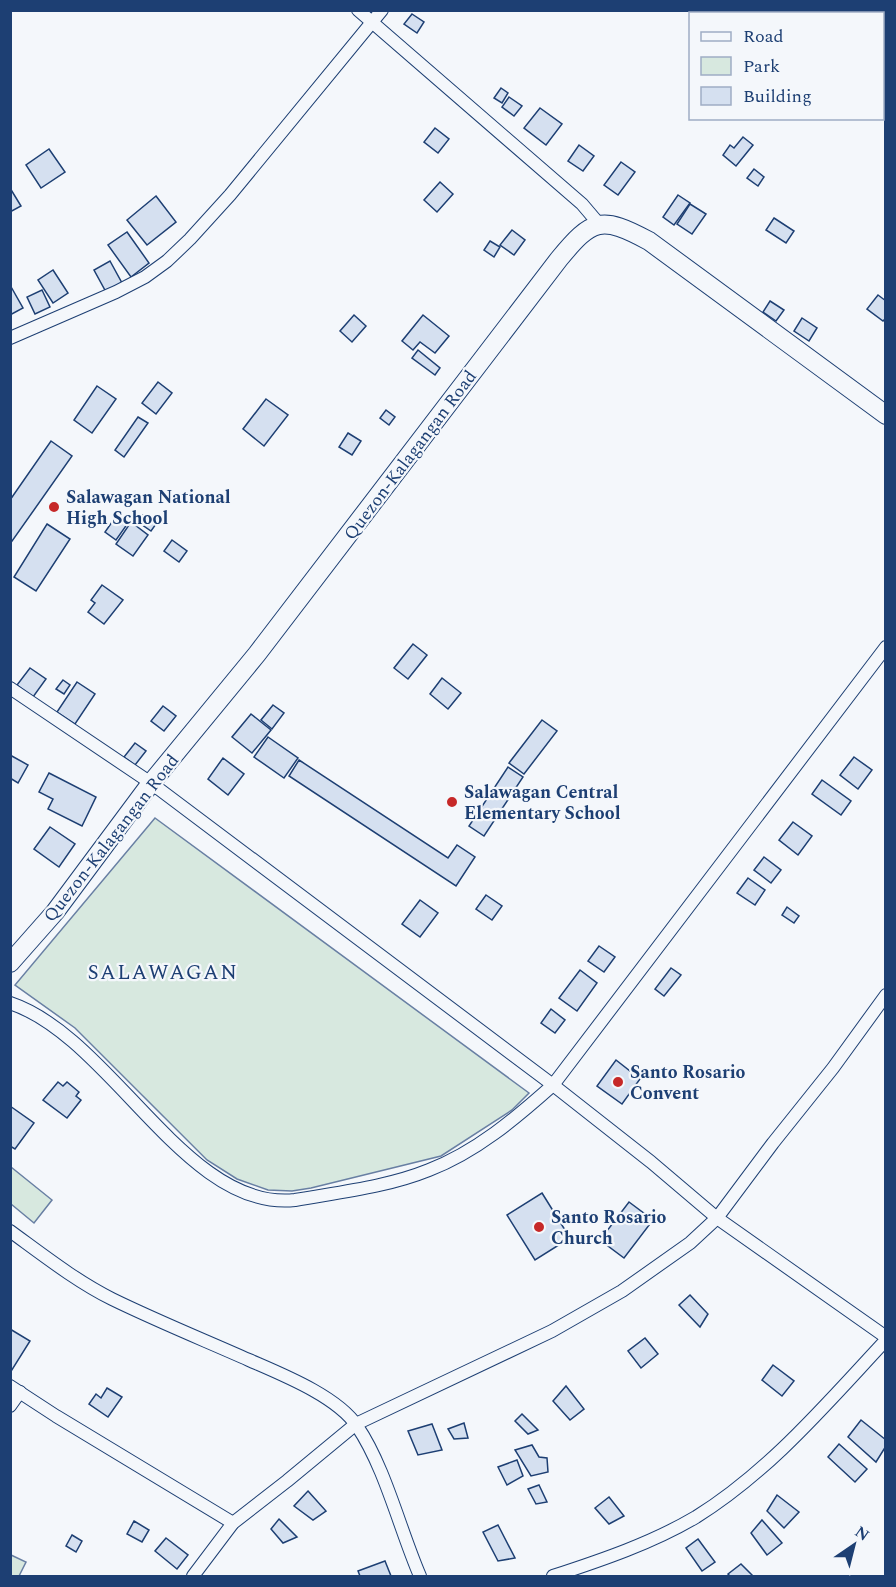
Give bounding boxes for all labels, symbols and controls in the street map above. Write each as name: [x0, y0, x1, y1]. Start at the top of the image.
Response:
legend: [689, 12, 884, 120]
text: Road: [743, 23, 784, 50]
text: Park: [743, 53, 780, 80]
text: Building: [743, 83, 812, 110]
street label: Quezon-Kalagangan Road: [337, 365, 483, 546]
place label: Salawagan National High School: [66, 484, 231, 532]
marker: Salawagan National High School: [47, 500, 61, 514]
street label: Quezon-Kalagangan Road: [37, 748, 186, 928]
place label: Salawagan Central Elementary School: [464, 779, 621, 827]
marker: Salawagan Central Elementary School: [445, 795, 459, 809]
district label: SALAWAGAN: [87, 957, 239, 989]
place label: Santo Rosario Convent: [630, 1059, 746, 1107]
marker: Santo Rosario Convent: [611, 1075, 625, 1089]
place label: Santo Rosario Church: [551, 1204, 667, 1252]
marker: Santo Rosario Church: [532, 1220, 546, 1234]
north arrow: [824, 1515, 884, 1575]
text: N: [850, 1520, 874, 1547]

